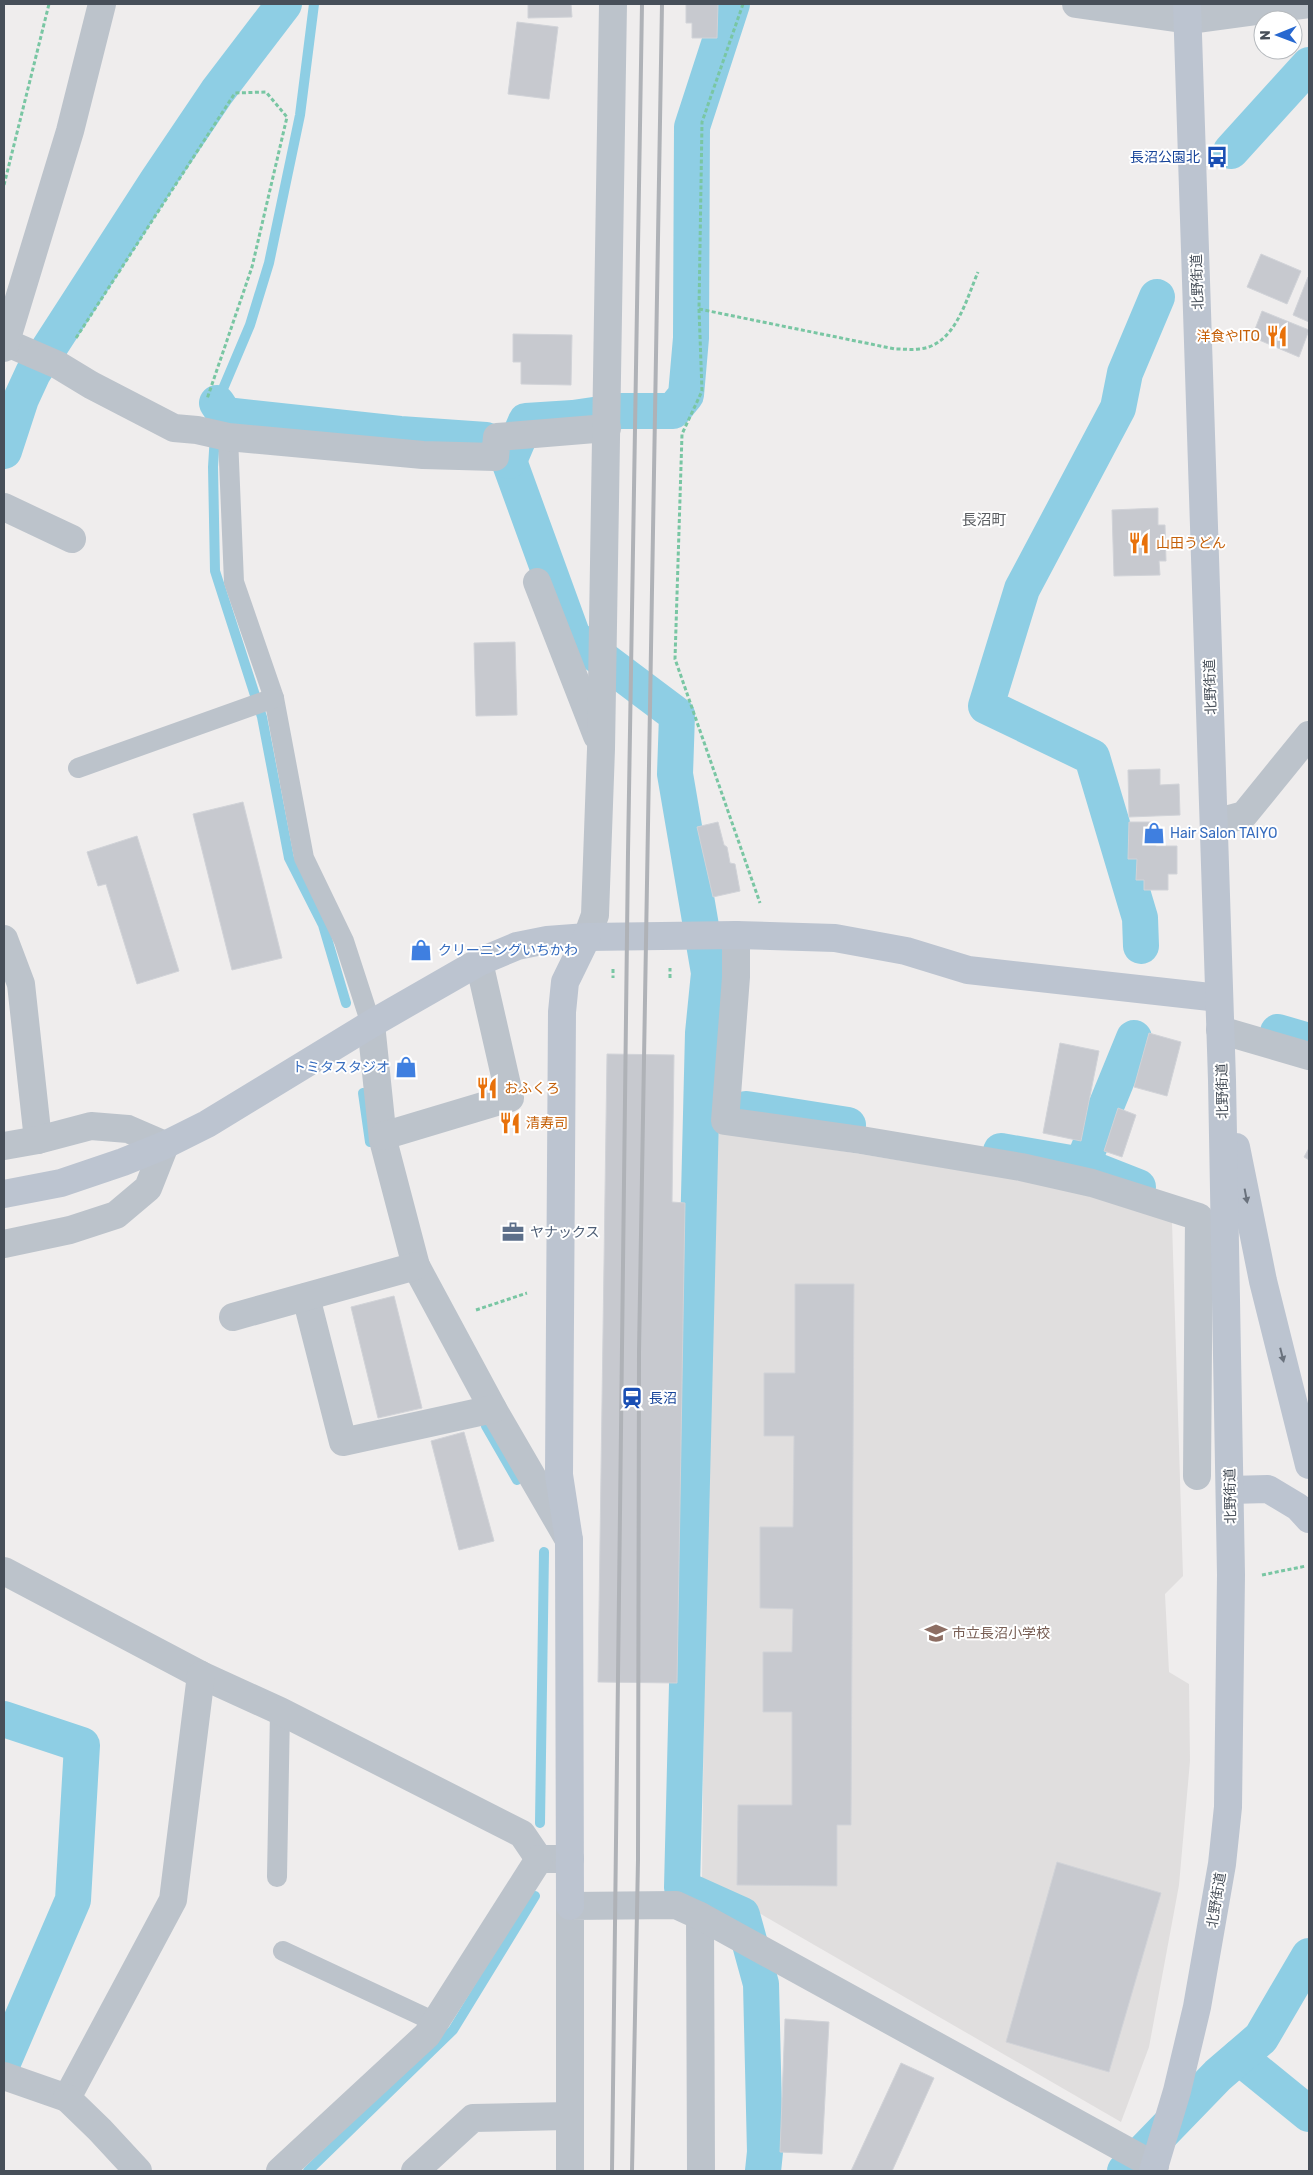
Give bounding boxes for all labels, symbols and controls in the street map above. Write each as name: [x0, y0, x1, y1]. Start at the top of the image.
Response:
north arrow: [1253, 10, 1303, 60]
text: N: [1257, 30, 1274, 40]
bus stop icon: 長沼公園北: [1204, 144, 1230, 170]
place label: 長沼公園北: [1130, 149, 1200, 166]
street label: 北野街道: [1188, 254, 1207, 310]
restaurant icon: 洋食やITO: [1264, 323, 1290, 349]
place label: 洋食やITO: [1197, 328, 1260, 345]
district label: 長沼町: [961, 511, 1007, 529]
restaurant icon: 山田うどん: [1126, 530, 1152, 556]
place label: 山田うどん: [1156, 535, 1226, 552]
street label: 北野街道: [1201, 659, 1220, 715]
shop icon: Hair Salon TAIYO: [1141, 820, 1167, 846]
place label: Hair Salon TAIYO: [1170, 825, 1277, 842]
shop icon: クリーニングいちかわ: [408, 937, 434, 963]
place label: クリーニングいちかわ: [438, 942, 578, 959]
shop icon: トミタスタジオ: [393, 1054, 419, 1080]
place label: トミタスタジオ: [292, 1059, 390, 1076]
street label: 北野街道: [1214, 1063, 1231, 1119]
restaurant icon: おふくろ: [474, 1075, 500, 1101]
place label: おふくろ: [504, 1080, 560, 1097]
restaurant icon: 清寿司: [497, 1110, 523, 1136]
place label: 清寿司: [526, 1115, 568, 1132]
one-way arrow: [1242, 1189, 1250, 1205]
office icon: ヤナックス: [500, 1219, 526, 1245]
place label: ヤナックス: [530, 1224, 600, 1241]
one-way arrow: [1278, 1347, 1286, 1362]
station icon: 長沼: [619, 1385, 645, 1411]
place label: 長沼: [649, 1390, 677, 1407]
street label: 北野街道: [1222, 1468, 1239, 1524]
school or university icon: 市立長沼小学校: [923, 1620, 949, 1646]
place label: 市立長沼小学校: [952, 1625, 1050, 1642]
street label: 北野街道: [1204, 1871, 1229, 1929]

